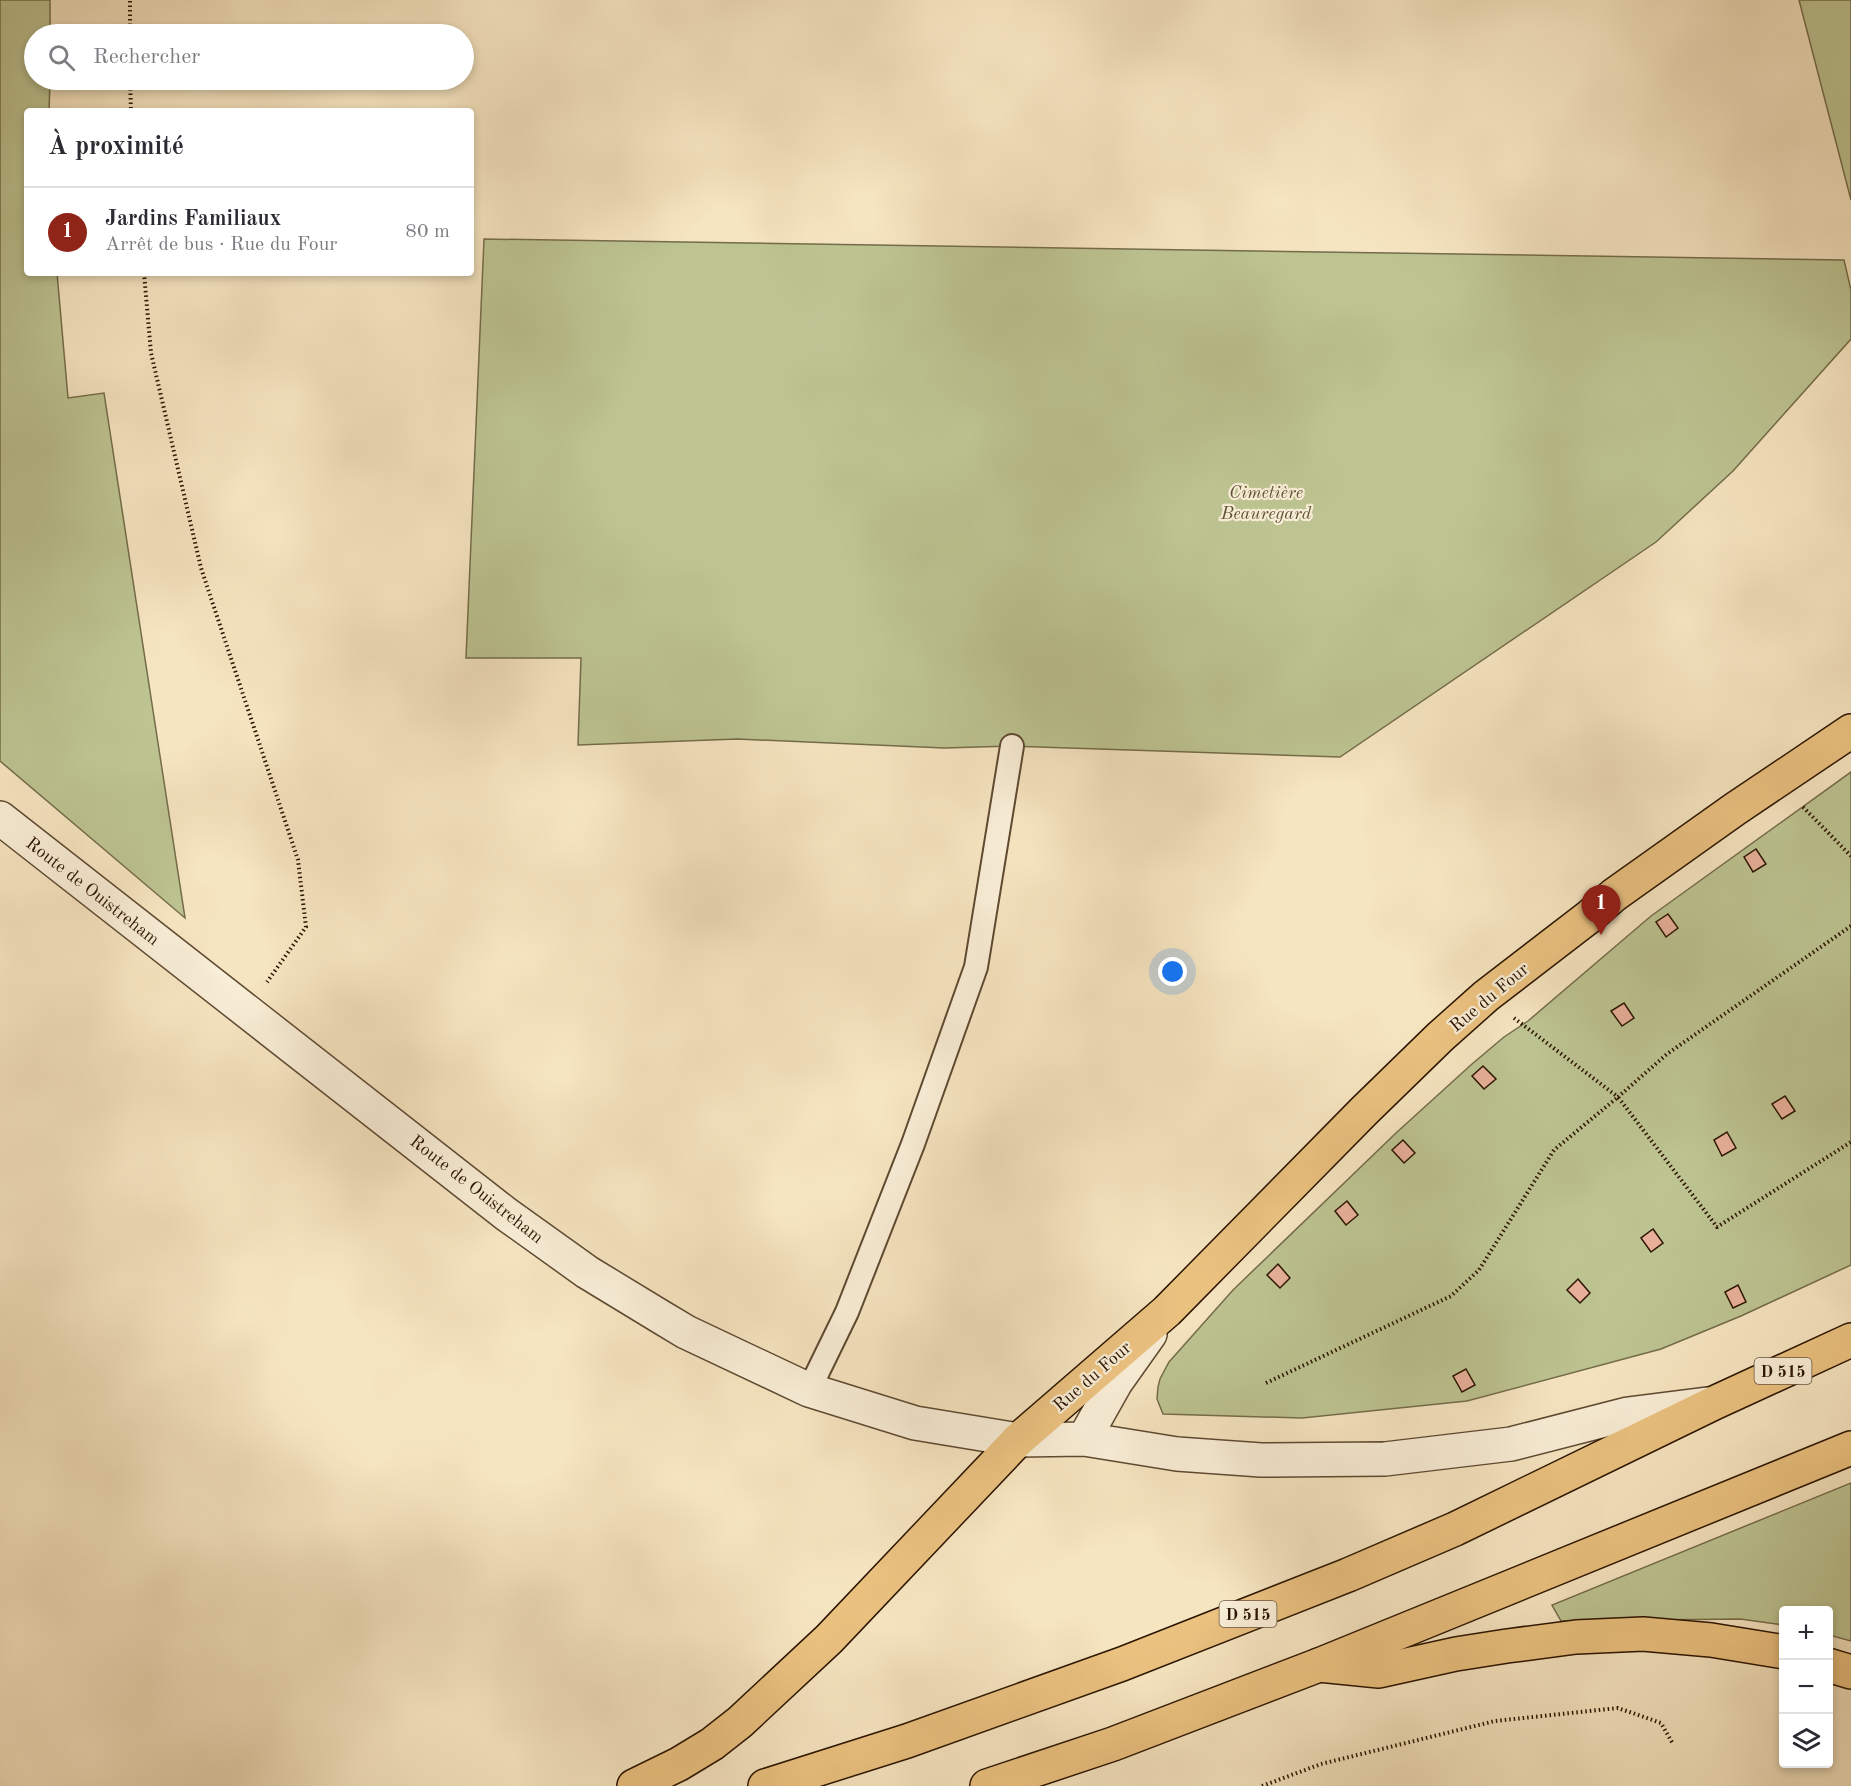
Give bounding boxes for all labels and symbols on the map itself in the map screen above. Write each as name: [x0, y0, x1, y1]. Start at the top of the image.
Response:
park label: Cimetière Beauregard: [1220, 484, 1312, 523]
street label: Route de Ouistreham: [22, 834, 162, 949]
pin: 1: [1582, 886, 1620, 935]
your location: [1158, 957, 1187, 986]
street label: Rue du Four: [1447, 959, 1533, 1036]
street label: Route de Ouistreham: [406, 1132, 546, 1247]
street label: Rue du Four: [1050, 1338, 1135, 1415]
road number: D 515: [1754, 1358, 1812, 1384]
road number: D 515: [1220, 1601, 1276, 1627]

